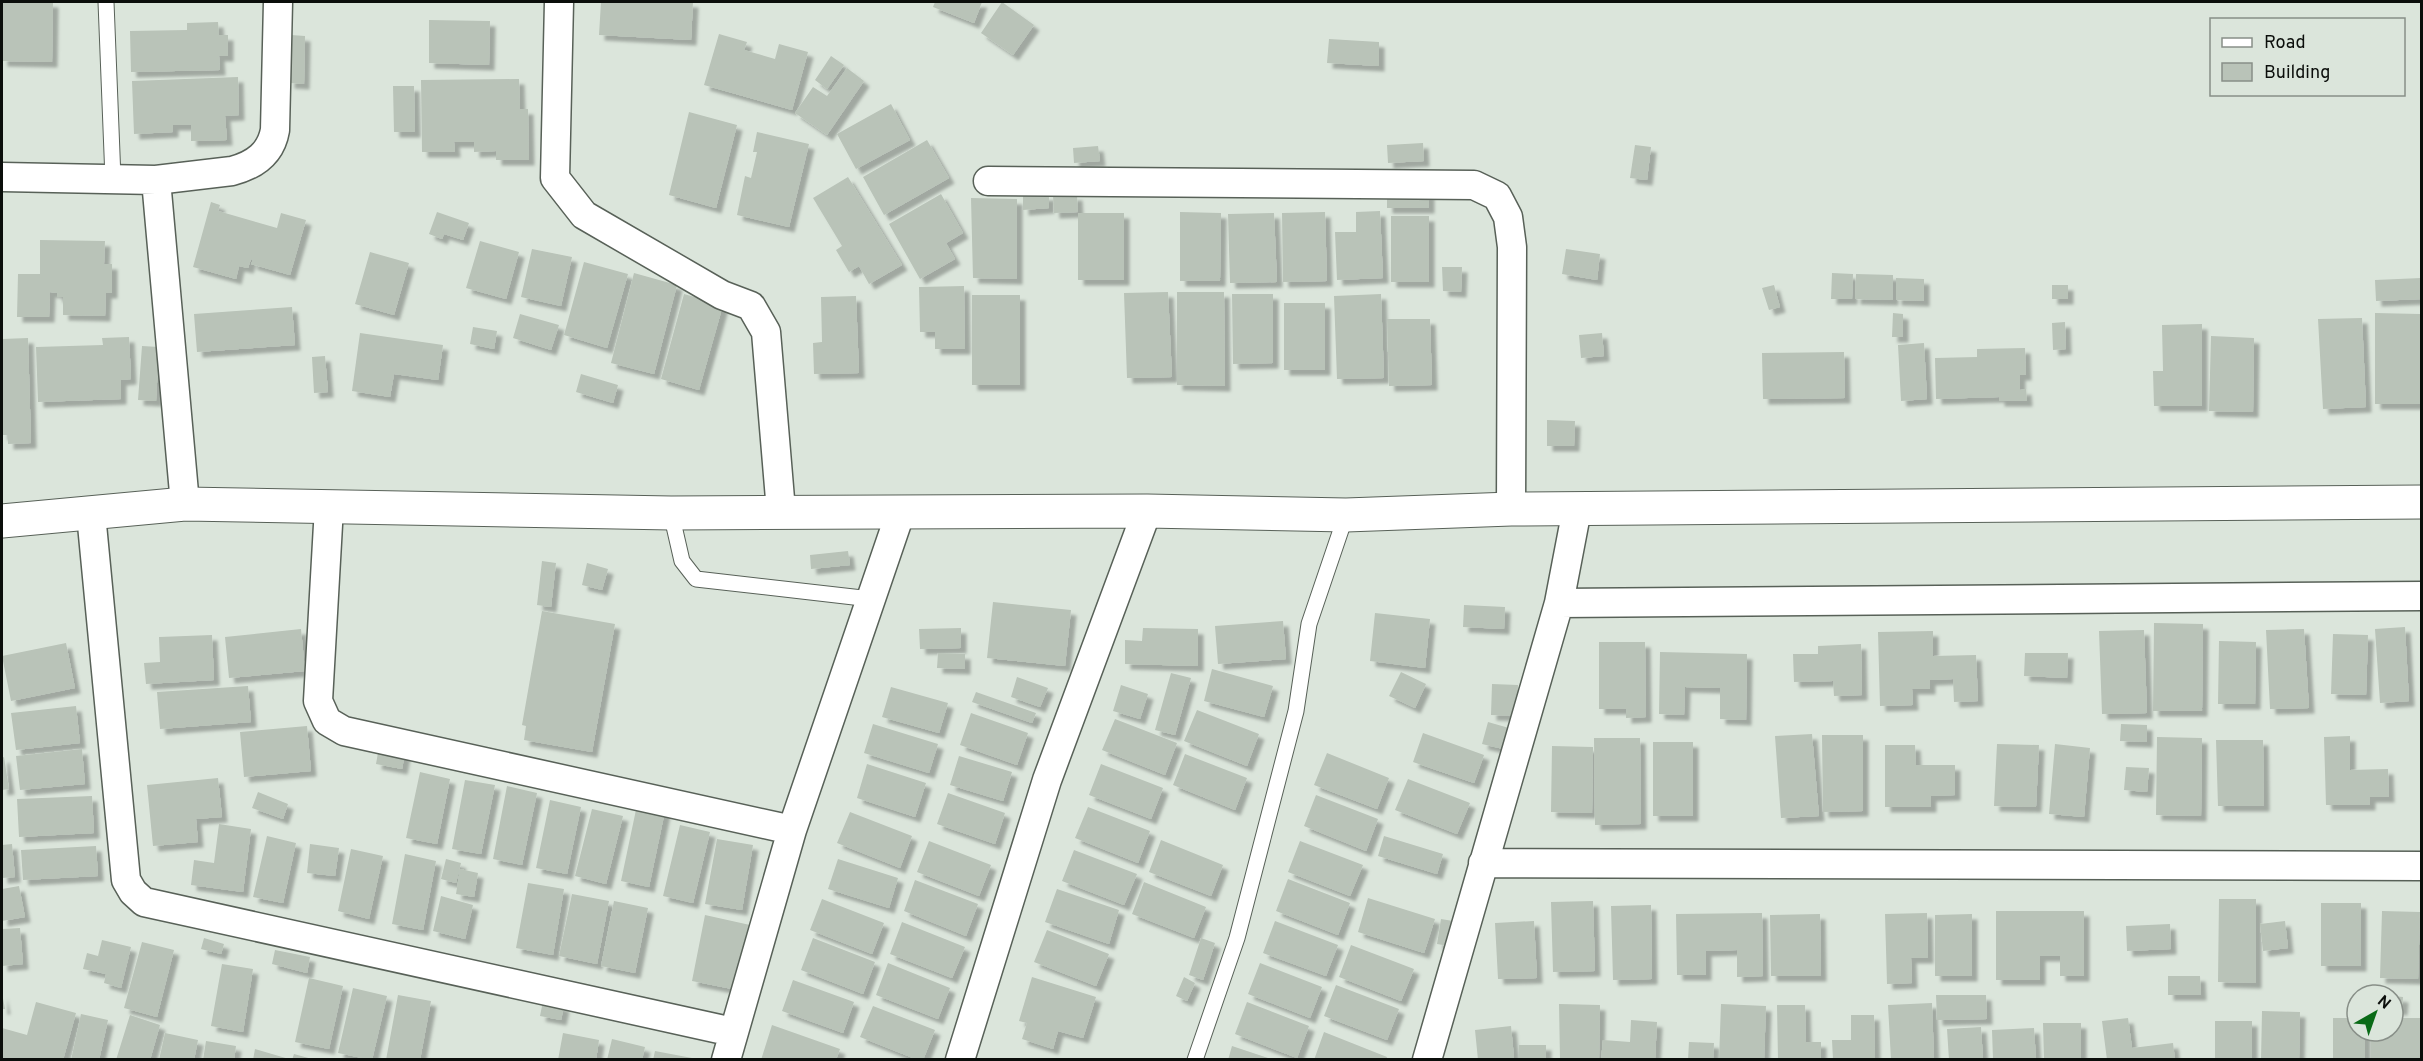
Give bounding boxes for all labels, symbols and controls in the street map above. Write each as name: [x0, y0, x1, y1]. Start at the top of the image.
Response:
legend: [2210, 18, 2405, 96]
text: Road: [2264, 32, 2306, 55]
text: Building: [2264, 62, 2330, 85]
north arrow: [2345, 983, 2405, 1043]
text: N: [2373, 992, 2394, 1014]

